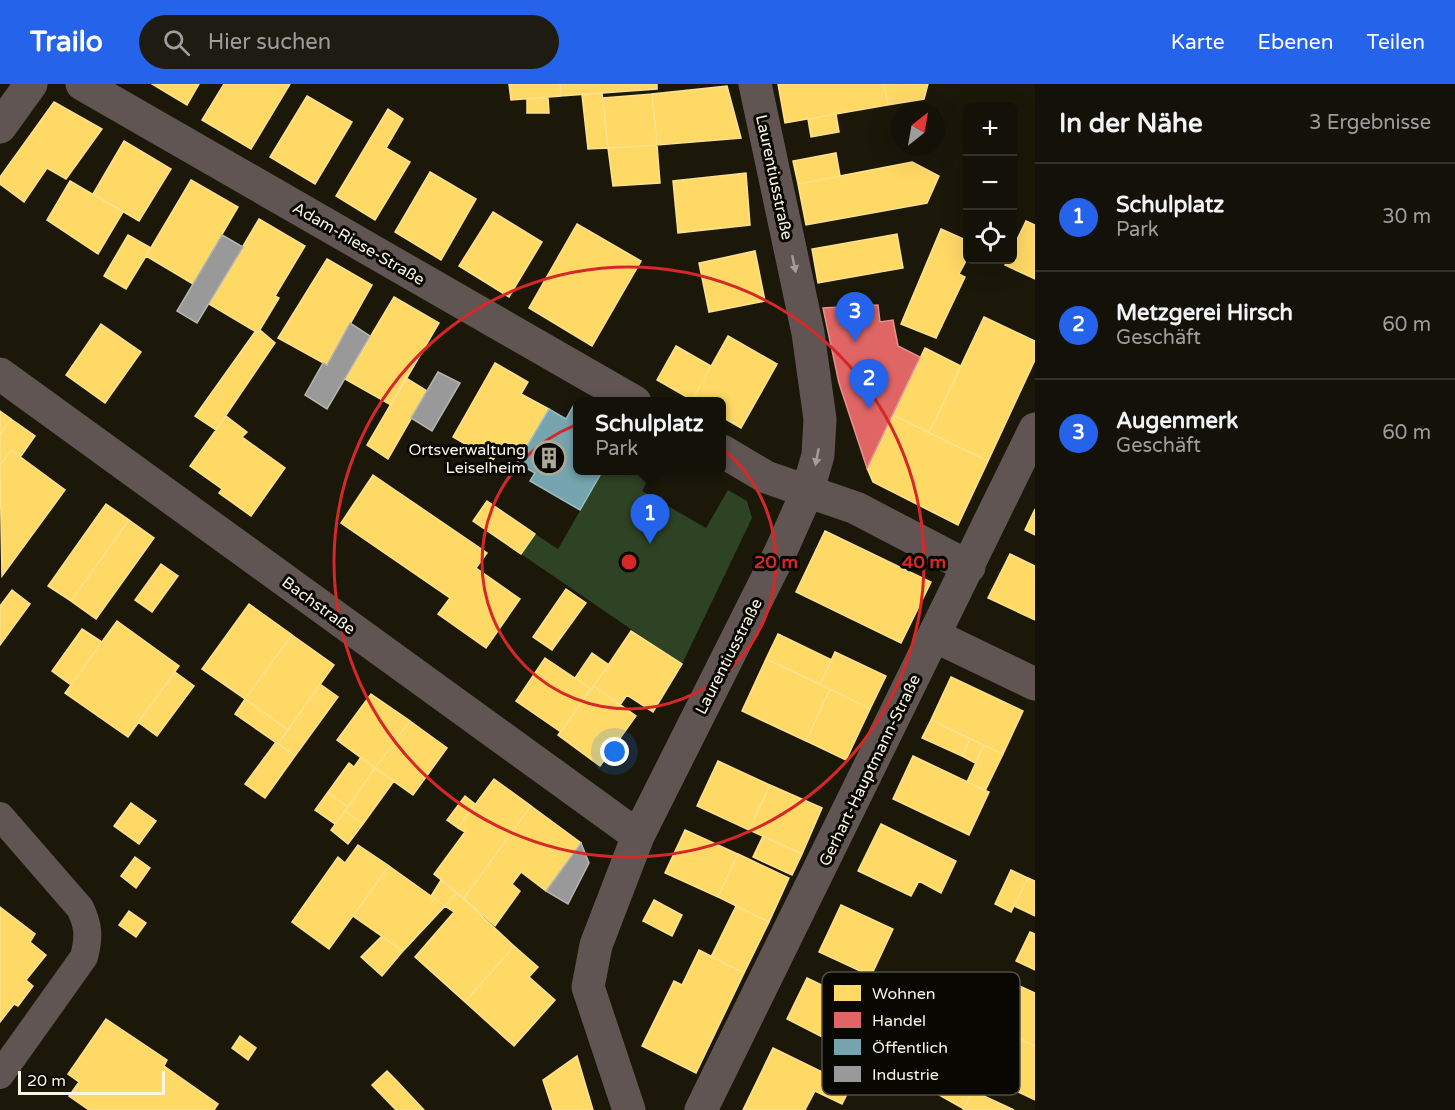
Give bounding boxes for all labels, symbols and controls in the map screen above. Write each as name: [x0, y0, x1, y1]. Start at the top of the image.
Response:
search box: [139, 15, 559, 69]
text: Trailo: [30, 25, 103, 59]
icon: search: [160, 26, 193, 59]
text: Hier suchen: [208, 29, 331, 55]
text: Karte: [1171, 30, 1225, 55]
text: Ebenen: [1258, 30, 1334, 55]
text: Teilen: [1367, 30, 1425, 55]
north arrow: [891, 102, 945, 156]
map controls: [963, 102, 1017, 264]
button: +: [963, 102, 1017, 156]
text: In der Nähe: [1059, 108, 1203, 139]
text: 3 Ergebnisse: [1309, 111, 1431, 135]
street label: Laurentiusstraße: [751, 113, 797, 242]
button: −: [963, 156, 1017, 210]
text: Schulplatz: [1116, 192, 1224, 218]
street label: Adam-Riese-Straße: [289, 198, 428, 290]
text: 1: [1072, 205, 1085, 229]
text: 30 m: [1382, 205, 1431, 229]
button: locate: [963, 210, 1017, 264]
text: Park: [1116, 218, 1159, 242]
one-way arrow: [790, 255, 799, 274]
pin: 3: [836, 292, 874, 342]
text: Metzgerei Hirsch: [1116, 300, 1293, 326]
text: 2: [1072, 313, 1085, 337]
text: 60 m: [1382, 313, 1431, 337]
text: Geschäft: [1116, 326, 1201, 350]
pin: 2: [850, 360, 888, 409]
popup: [573, 397, 726, 475]
text: Augenmerk: [1116, 408, 1238, 434]
text: Schulplatz: [595, 411, 704, 437]
text: 3: [1072, 421, 1085, 445]
text: 60 m: [1382, 421, 1431, 445]
text: Geschäft: [1116, 434, 1201, 458]
text: Park: [595, 437, 638, 461]
place label: Ortsverwaltung Leiselheim: [408, 440, 526, 478]
building icon: Ortsverwaltung Leiselheim: [531, 440, 567, 476]
one-way arrow: [812, 448, 821, 467]
pin: 1: [630, 494, 670, 544]
text: 20 m: [754, 551, 798, 573]
text: 40 m: [902, 551, 946, 573]
centre of rings: [619, 552, 639, 572]
street label: Bachstraße: [278, 572, 359, 639]
street label: Laurentiusstraße: [691, 595, 767, 718]
street label: Gerhart-Hauptmann-Straße: [815, 671, 925, 869]
your location: [600, 737, 629, 766]
legend: [822, 972, 1020, 1095]
text: Wohnen: [872, 984, 935, 1004]
text: Handel: [872, 1011, 926, 1031]
text: Öffentlich: [872, 1038, 948, 1058]
text: Industrie: [872, 1065, 939, 1085]
scale bar: [18, 1068, 165, 1096]
text: 20 m: [27, 1071, 66, 1091]

